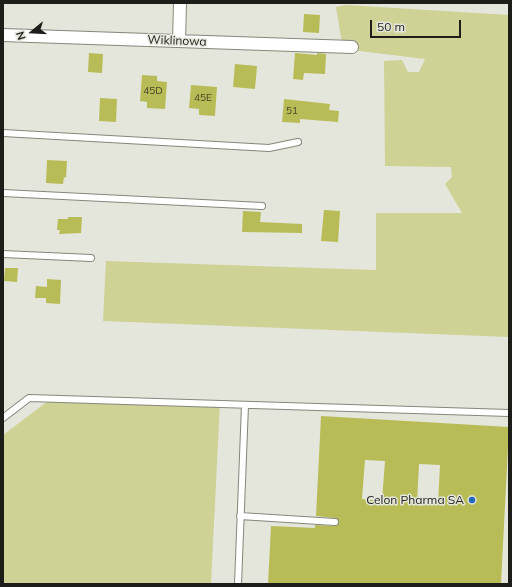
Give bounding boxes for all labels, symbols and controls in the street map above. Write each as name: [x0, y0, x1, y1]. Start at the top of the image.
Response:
north arrow: [12, 12, 52, 52]
scale bar: [372, 12, 463, 38]
text: 50 m: [377, 19, 405, 34]
text: N: [13, 30, 29, 42]
street label: Wiklinowa: [147, 33, 207, 49]
house number: 45D: [143, 85, 163, 97]
house number: 45E: [194, 92, 212, 104]
house number: 51: [286, 105, 298, 117]
place label: Celon Pharma SA: [366, 493, 464, 507]
marker: Celon Pharma SA: [467, 495, 477, 505]

